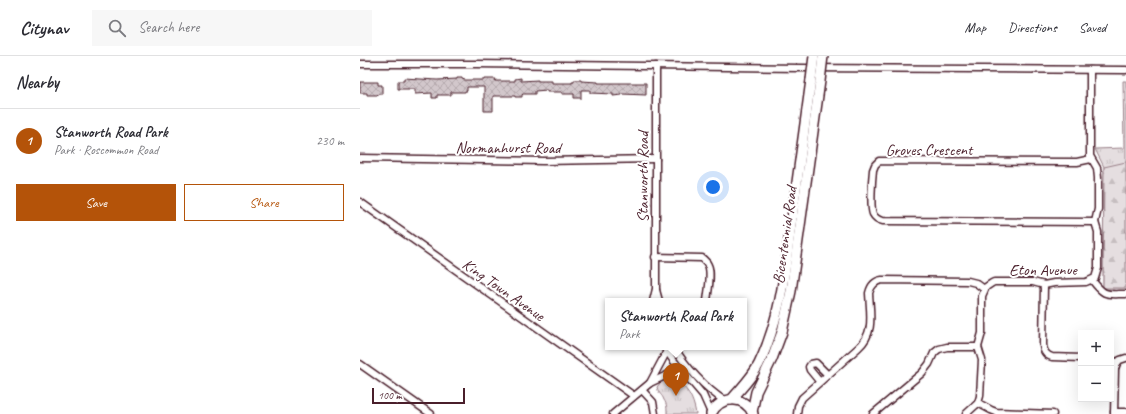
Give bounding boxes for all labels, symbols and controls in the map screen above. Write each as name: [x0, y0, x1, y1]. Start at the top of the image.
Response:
search box: [92, 10, 372, 46]
text: Citynav: [20, 16, 68, 40]
icon: search: [106, 17, 128, 39]
text: Search here: [138, 18, 199, 37]
text: Map: [965, 19, 986, 36]
text: Directions: [1008, 19, 1057, 36]
text: Saved: [1079, 19, 1106, 36]
text: Nearby: [16, 72, 59, 93]
text: Stanworth Road Park: [54, 123, 168, 142]
street label: Stanworth Road: [633, 129, 653, 223]
text: 1: [26, 133, 32, 149]
text: 230 m: [316, 133, 344, 149]
street label: Normanhurst Road: [456, 138, 563, 158]
street label: Groves Crescent: [886, 140, 974, 160]
text: Park · Roscommon Road: [54, 142, 158, 158]
your location: [703, 177, 723, 197]
street label: Bicentennial Road: [768, 183, 802, 285]
button: Save: [16, 184, 176, 221]
button: Share: [184, 184, 344, 221]
street label: King Town Avenue: [458, 254, 550, 327]
street label: Eton Avenue: [1009, 260, 1078, 280]
popup: [605, 298, 747, 350]
text: Stanworth Road Park: [619, 307, 733, 326]
text: Park: [619, 326, 640, 342]
map controls: [1078, 330, 1114, 402]
button: +: [1078, 330, 1114, 366]
pin: 1: [663, 363, 689, 396]
button: −: [1078, 366, 1114, 402]
scale bar: [372, 386, 465, 405]
text: 100 m: [378, 388, 402, 402]

